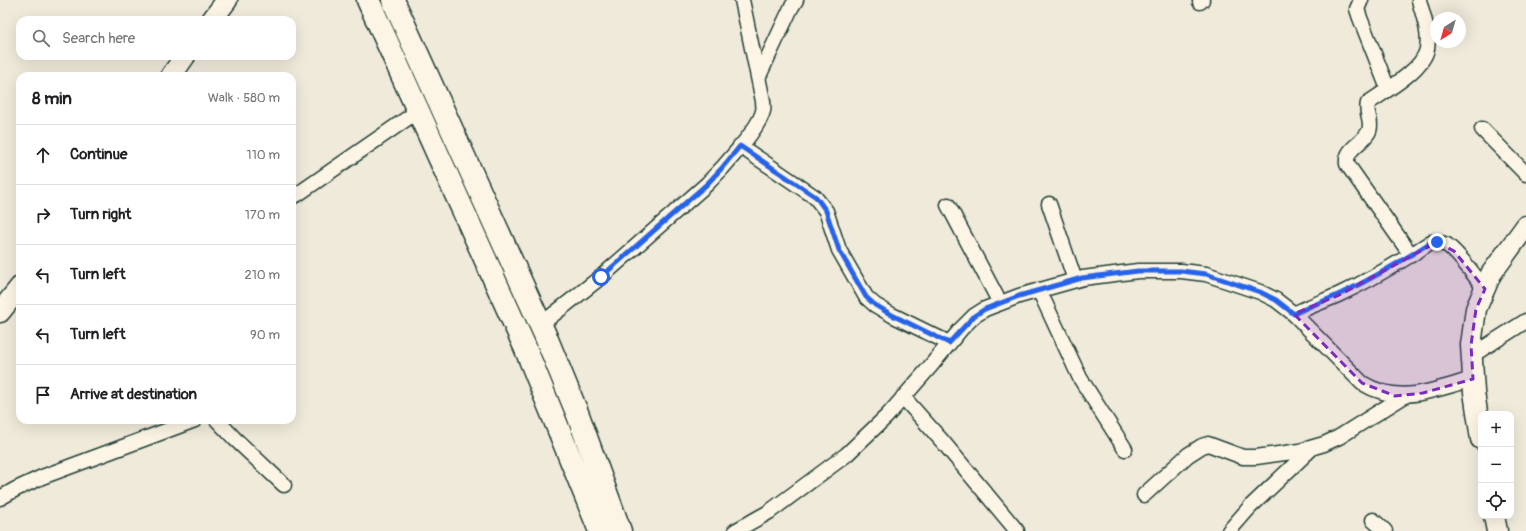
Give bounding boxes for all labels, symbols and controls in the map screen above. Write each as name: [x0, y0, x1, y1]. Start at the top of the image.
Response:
north arrow: [1430, 12, 1466, 48]
search box: [16, 16, 296, 60]
icon: search: [30, 27, 52, 49]
text: Search here: [62, 29, 135, 48]
text: 8 min: [32, 88, 72, 109]
text: Walk · 580 m: [208, 90, 280, 106]
icon: ahead: [32, 144, 54, 166]
text: Continue: [70, 145, 128, 164]
text: 110 m: [247, 147, 280, 163]
icon: right: [32, 204, 54, 226]
text: Turn right: [70, 205, 131, 224]
text: 170 m: [245, 207, 280, 223]
route end: [1428, 233, 1446, 251]
icon: left: [32, 264, 54, 286]
text: Turn left: [70, 265, 126, 284]
text: 210 m: [244, 267, 280, 283]
route start: [592, 268, 610, 286]
icon: left: [32, 324, 54, 346]
text: Turn left: [70, 325, 126, 344]
text: 90 m: [250, 327, 280, 343]
icon: arrive: [32, 384, 54, 406]
text: Arrive at destination: [70, 385, 197, 404]
map controls: [1478, 411, 1514, 519]
button: +: [1478, 411, 1514, 447]
button: −: [1478, 447, 1514, 483]
button: locate: [1478, 483, 1514, 519]

